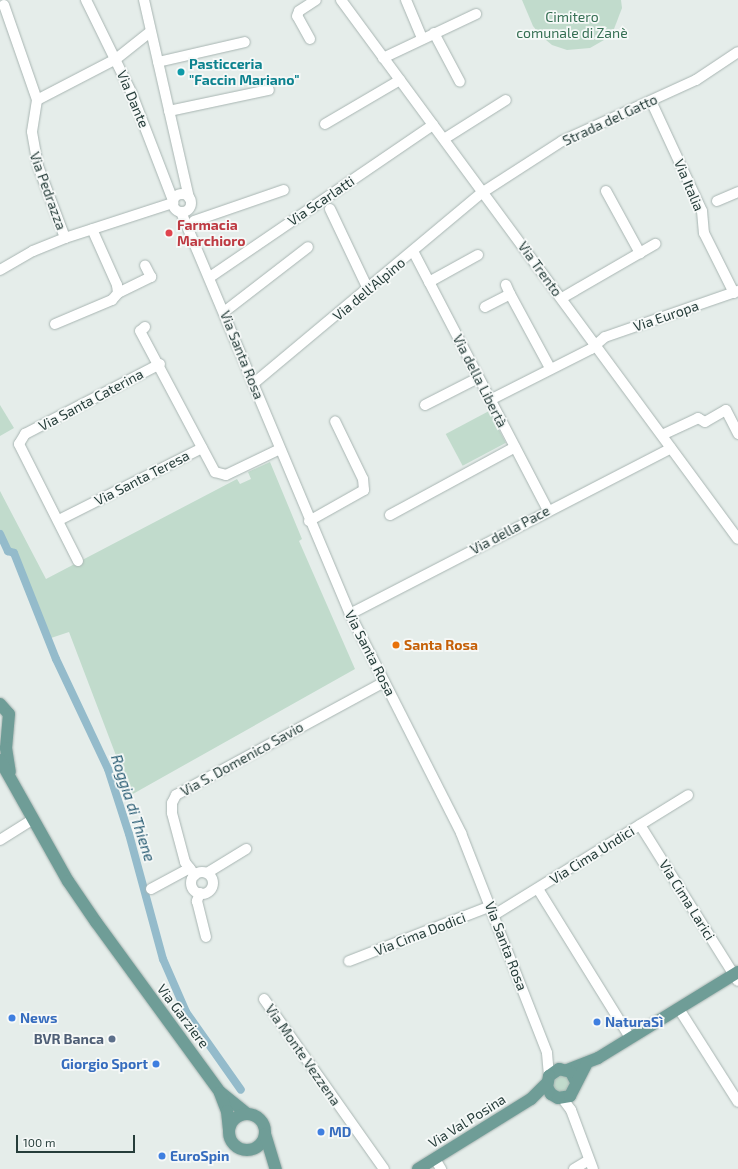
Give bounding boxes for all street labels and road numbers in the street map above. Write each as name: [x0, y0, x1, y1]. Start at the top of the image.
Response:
street label: Via Dante: [113, 68, 153, 130]
street label: Strada del Gatto: [560, 91, 660, 149]
street label: Via Pedrazza: [26, 150, 70, 232]
street label: Via Italia: [671, 156, 707, 214]
street label: Via Scarlatti: [284, 173, 358, 229]
street label: Via Trento: [514, 238, 566, 300]
street label: Via dell'Alpino: [329, 254, 409, 324]
street label: Via Europa: [631, 297, 701, 335]
street label: Via Santa Rosa: [217, 308, 267, 402]
street label: Via della Libertà: [449, 332, 511, 430]
street label: Via Santa Caterina: [36, 365, 146, 435]
street label: Via Santa Teresa: [92, 447, 192, 509]
street label: Via della Pace: [467, 502, 553, 558]
street label: Via Santa Rosa: [341, 607, 399, 699]
street label: Via S. Domenico Savio: [178, 718, 306, 800]
street label: Via Cima Undici: [547, 822, 637, 888]
street label: Via Cima Larici: [656, 857, 718, 943]
street label: Via Santa Rosa: [481, 899, 531, 993]
street label: Via Cima Dodici: [372, 909, 468, 959]
street label: Via Garziere: [153, 981, 213, 1051]
street label: Via Monte Vezzena: [262, 1001, 344, 1109]
street label: Via Val Posina: [425, 1090, 509, 1152]

